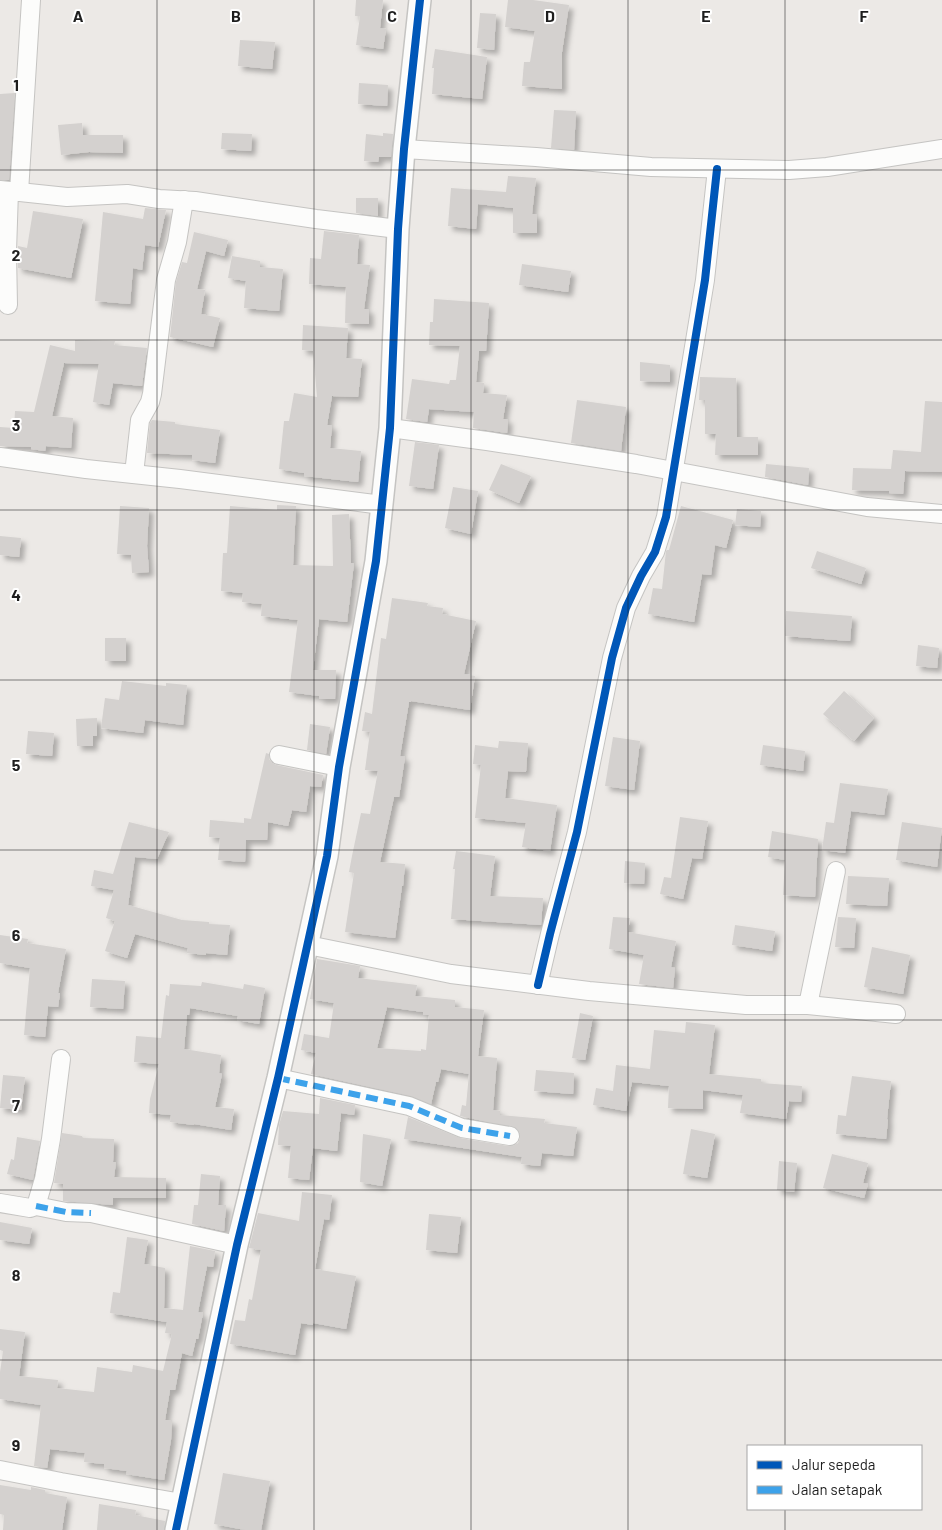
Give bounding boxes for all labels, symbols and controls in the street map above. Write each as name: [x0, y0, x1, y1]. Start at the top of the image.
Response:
text: A: [73, 6, 84, 25]
text: B: [231, 6, 241, 25]
text: C: [387, 6, 397, 25]
text: D: [545, 6, 555, 25]
text: E: [701, 6, 711, 25]
text: F: [860, 6, 869, 25]
text: 1: [13, 75, 19, 94]
text: 2: [12, 245, 21, 264]
text: 3: [12, 415, 20, 434]
text: 4: [11, 585, 21, 604]
text: 5: [12, 755, 21, 774]
text: 6: [12, 925, 21, 944]
text: 7: [12, 1095, 20, 1114]
text: 8: [12, 1265, 21, 1284]
text: 9: [12, 1435, 20, 1454]
legend: [747, 1445, 922, 1510]
text: Jalur sepeda: [792, 1455, 876, 1473]
text: Jalan setapak: [792, 1480, 883, 1498]

